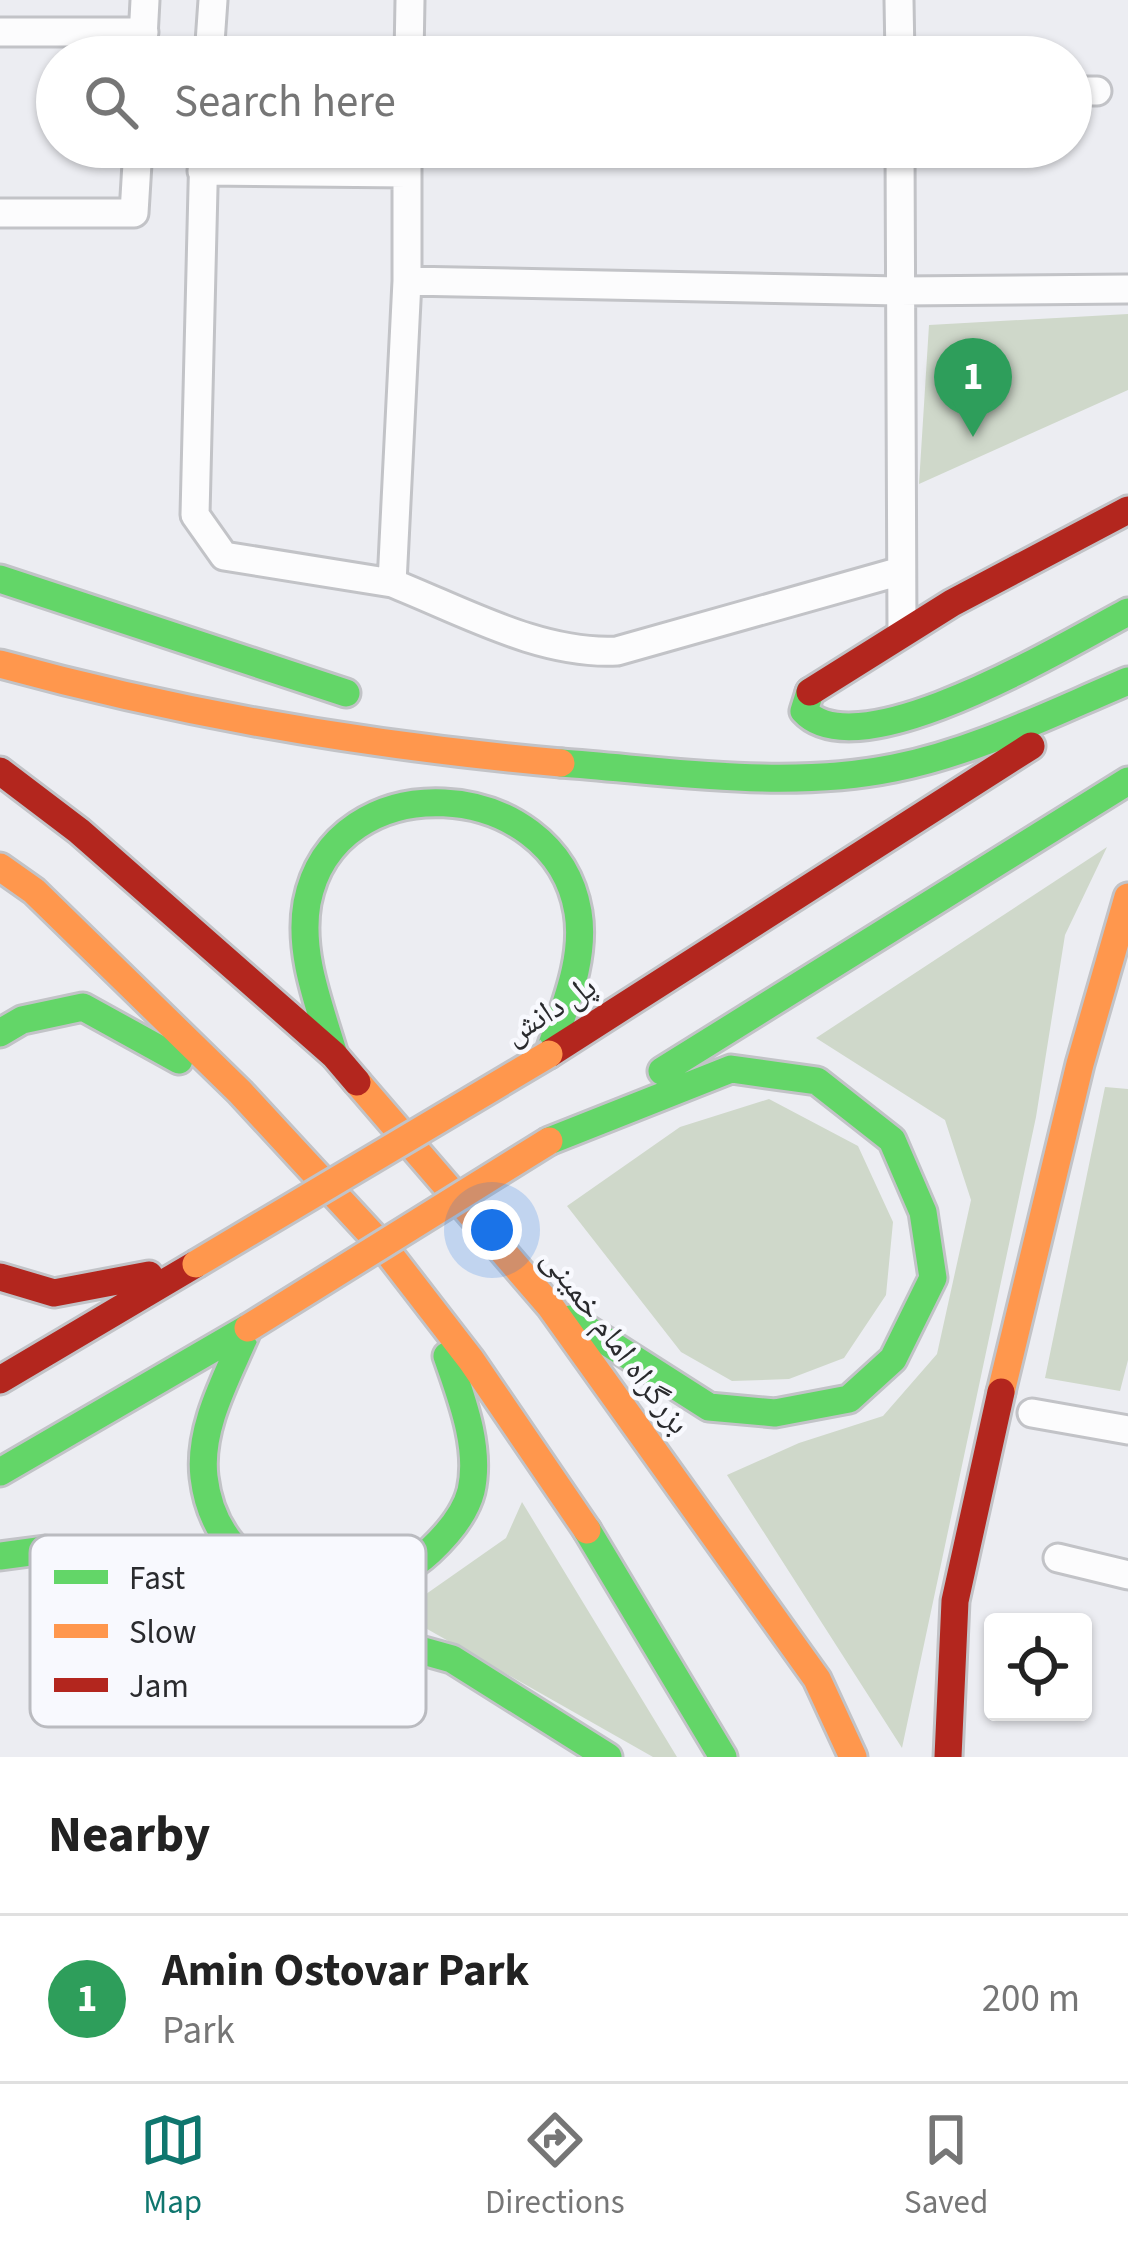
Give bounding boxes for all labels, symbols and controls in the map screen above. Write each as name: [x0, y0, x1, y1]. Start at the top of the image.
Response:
search box: [36, 36, 1092, 168]
icon: search: [78, 69, 144, 135]
text: Search here: [174, 70, 396, 134]
pin: 1: [934, 338, 1012, 437]
street label: پل دانش: [494, 963, 606, 1057]
your location: [462, 1200, 522, 1260]
street label: بزرگراه امام خمینی: [530, 1238, 702, 1444]
legend: [30, 1535, 426, 1727]
text: Fast: [129, 1555, 185, 1602]
text: Slow: [129, 1609, 197, 1656]
map controls: [984, 1613, 1092, 1721]
button: locate: [984, 1613, 1092, 1721]
text: Jam: [129, 1663, 189, 1710]
text: Nearby: [48, 1799, 210, 1871]
text: Amin Ostovar Park: [162, 1939, 529, 2003]
text: 1: [77, 1971, 97, 2027]
text: 200 m: [982, 1971, 1080, 2027]
text: Park: [162, 2003, 235, 2059]
tab: Map: [140, 2107, 206, 2226]
tab: Directions: [485, 2107, 625, 2226]
tab: Saved: [904, 2107, 988, 2226]

